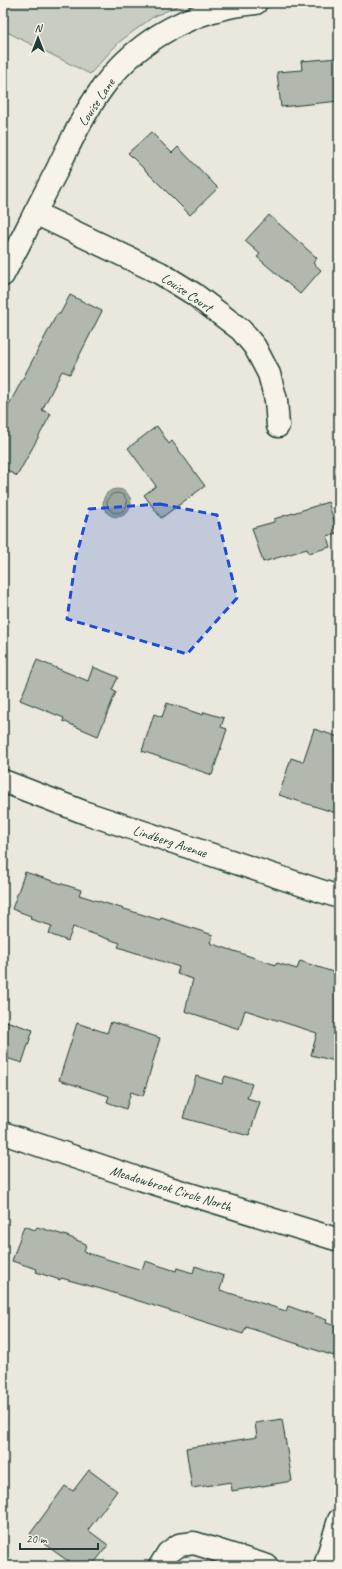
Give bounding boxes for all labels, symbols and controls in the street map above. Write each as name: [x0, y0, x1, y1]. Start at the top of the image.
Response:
north arrow: [18, 18, 58, 58]
text: N: [35, 21, 44, 35]
street label: Louise Lane: [74, 74, 119, 129]
street label: Louise Court: [158, 269, 217, 317]
street label: Lindberg Avenue: [131, 822, 210, 862]
street label: Meadowbrook Circle North: [108, 1162, 234, 1215]
scale bar: [20, 1525, 98, 1551]
text: 20 m: [26, 1531, 48, 1547]

